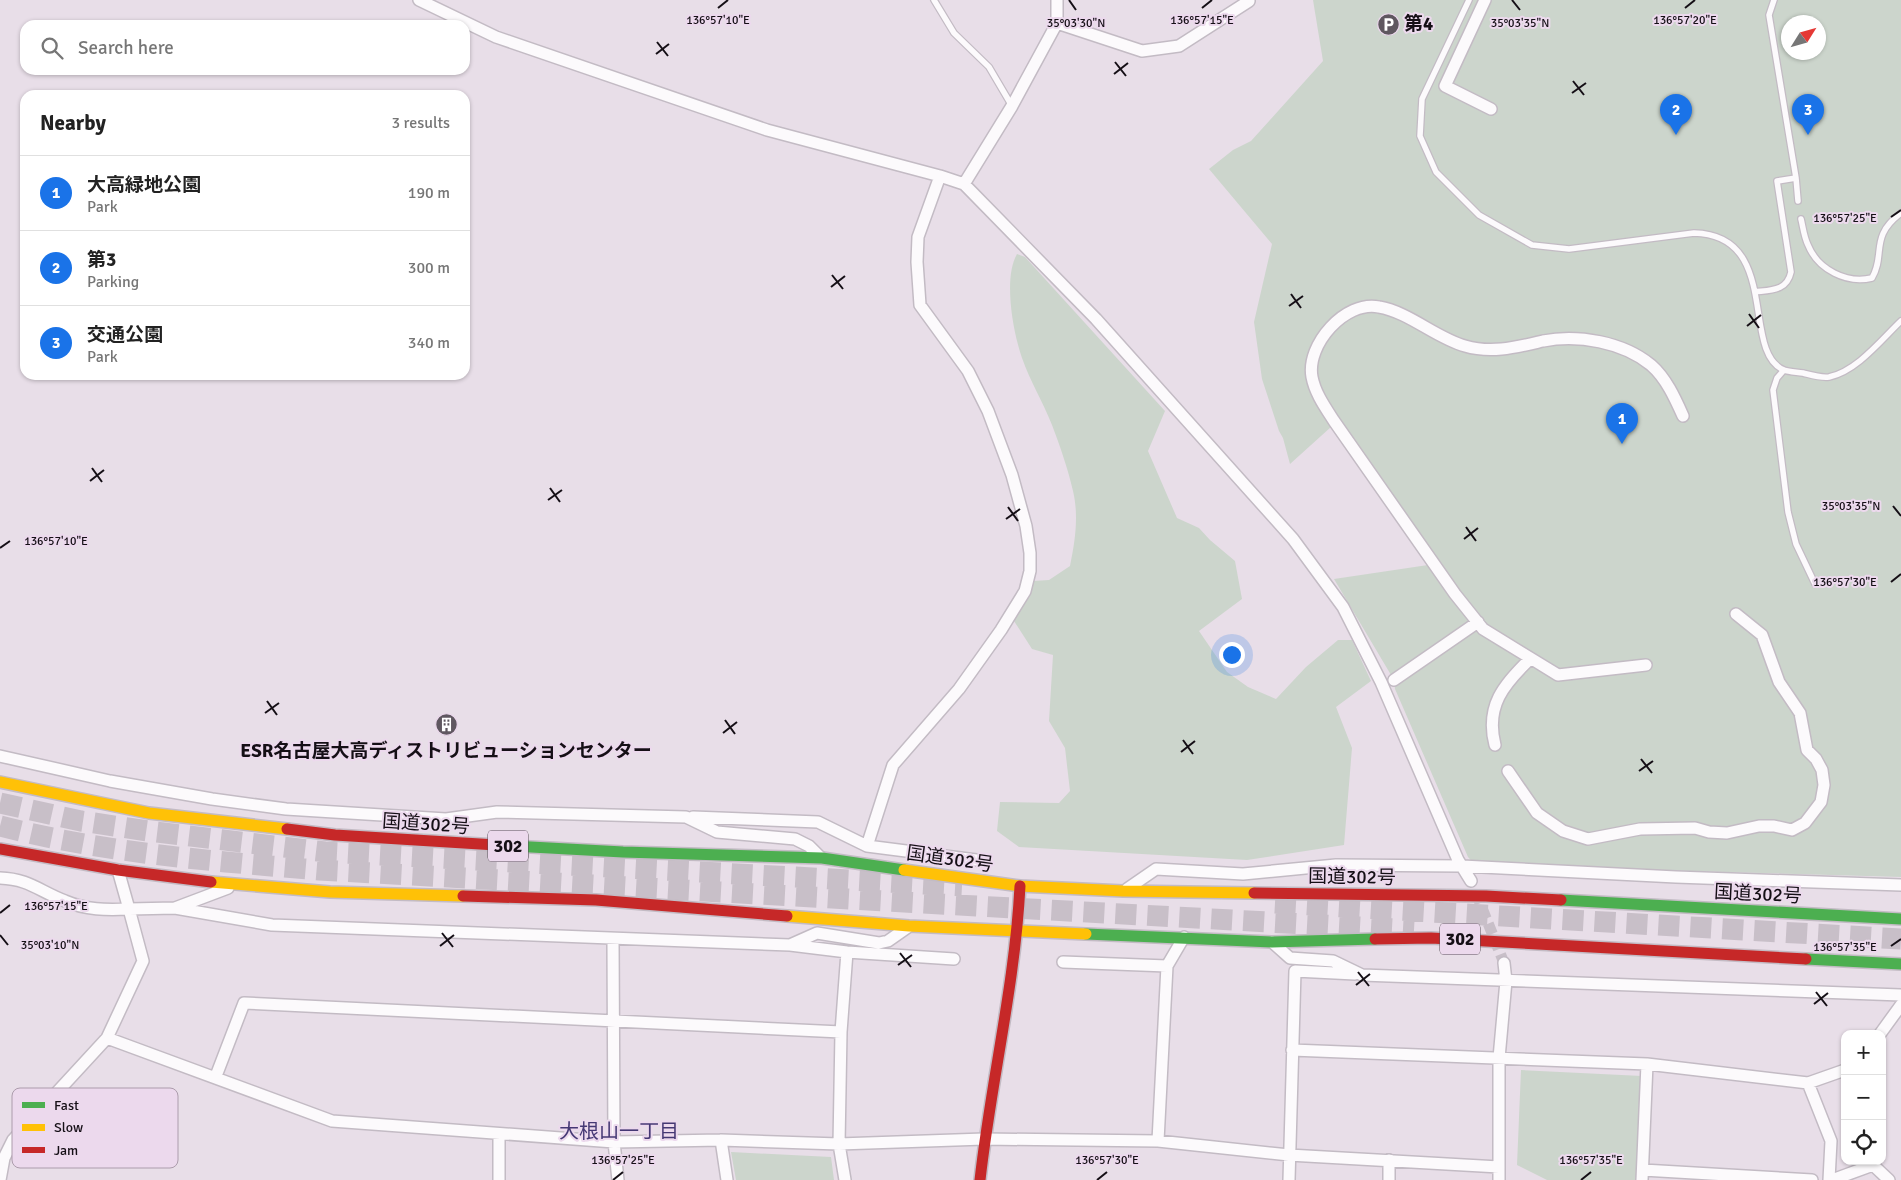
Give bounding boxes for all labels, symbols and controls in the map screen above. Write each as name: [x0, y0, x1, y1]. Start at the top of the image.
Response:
parking icon: 第4: [1376, 12, 1400, 36]
place label: 第4: [1404, 12, 1433, 36]
text: 136°57'10"E: [686, 13, 750, 28]
text: 136°57'15"E: [1170, 13, 1234, 28]
text: 136°57'20"E: [1653, 13, 1717, 28]
north arrow: [1781, 15, 1826, 60]
text: 35°03'30"N: [1047, 16, 1105, 31]
text: 35°03'35"N: [1491, 16, 1549, 31]
search box: [20, 20, 470, 75]
icon: search: [38, 34, 66, 62]
text: Search here: [78, 36, 174, 60]
pin: 2: [1660, 94, 1692, 135]
pin: 3: [1792, 94, 1824, 135]
text: Nearby: [40, 110, 106, 136]
text: 3 results: [391, 113, 450, 133]
text: 大高緑地公園: [87, 173, 201, 197]
text: 1: [52, 183, 60, 203]
text: 190 m: [408, 183, 450, 203]
text: Park: [87, 197, 118, 217]
text: 136°57'25"E: [1813, 211, 1877, 226]
text: 第3: [87, 248, 116, 272]
text: 2: [52, 258, 60, 278]
text: 300 m: [408, 258, 450, 278]
text: Parking: [87, 272, 139, 292]
text: 交通公園: [87, 323, 163, 347]
text: 3: [52, 333, 60, 353]
text: 340 m: [408, 333, 450, 353]
text: Park: [87, 347, 118, 367]
pin: 1: [1606, 403, 1638, 444]
text: 35°03'35"N: [1822, 499, 1880, 514]
text: 136°57'10"E: [24, 534, 88, 549]
text: 136°57'30"E: [1813, 575, 1877, 590]
your location: [1219, 642, 1245, 668]
building icon: ESR名古屋大高ディストリビューションセンター: [434, 713, 458, 737]
place label: ESR名古屋大高ディストリビューションセンター: [240, 739, 652, 763]
street label: 国道302号: [381, 809, 471, 839]
road number: 302: [488, 830, 528, 861]
street label: 国道302号: [905, 841, 995, 877]
street label: 国道302号: [1308, 864, 1396, 890]
street label: 国道302号: [1714, 880, 1802, 908]
text: 136°57'15"E: [24, 899, 88, 914]
road number: 302: [1440, 924, 1480, 954]
text: 35°03'10"N: [21, 938, 79, 953]
text: 136°57'35"E: [1813, 940, 1877, 955]
map controls: [1841, 1030, 1886, 1165]
button: +: [1841, 1030, 1886, 1075]
button: −: [1841, 1075, 1886, 1120]
legend: [12, 1088, 178, 1168]
text: Fast: [54, 1097, 79, 1114]
text: Slow: [54, 1119, 83, 1136]
district label: 大根山一丁目: [559, 1119, 679, 1144]
button: locate: [1841, 1120, 1886, 1165]
text: Jam: [54, 1142, 78, 1159]
text: 136°57'25"E: [591, 1153, 655, 1168]
text: 136°57'30"E: [1075, 1153, 1139, 1168]
text: 136°57'35"E: [1559, 1153, 1623, 1168]

